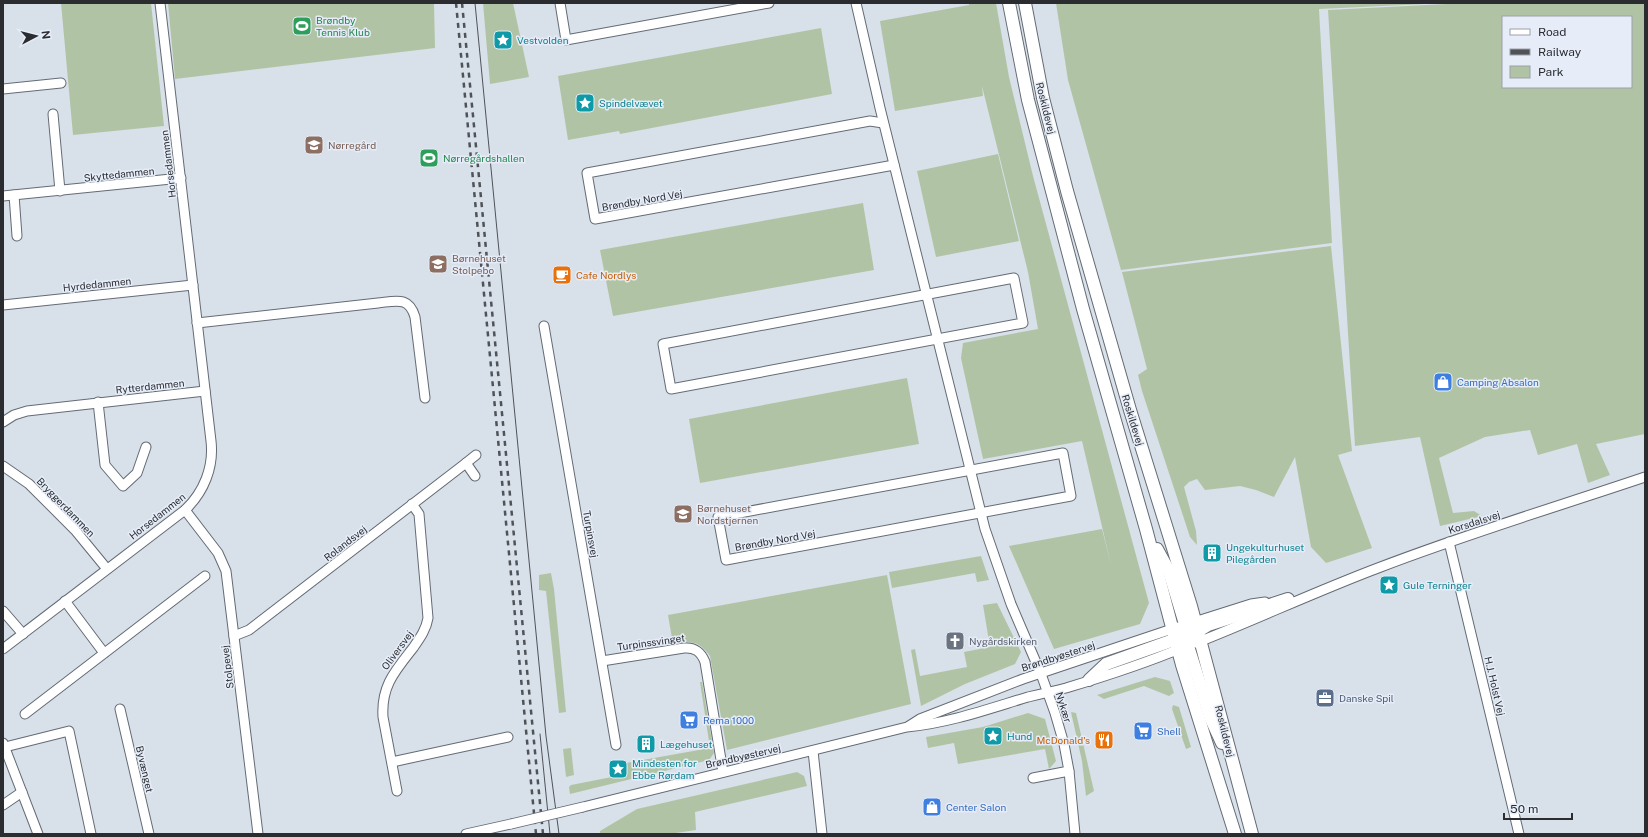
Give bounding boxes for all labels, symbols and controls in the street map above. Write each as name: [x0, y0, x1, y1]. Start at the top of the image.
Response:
place label: Brøndby Tennis Klub: [316, 14, 370, 38]
sports icon: Brøndby Tennis Klub: [291, 15, 313, 37]
north arrow: [16, 16, 56, 56]
legend: [1502, 16, 1632, 88]
text: Road: [1538, 25, 1566, 39]
place icon: Vestvolden: [492, 29, 514, 51]
text: N: [39, 30, 52, 40]
place label: Vestvolden: [517, 34, 569, 46]
text: Railway: [1538, 45, 1582, 59]
text: Park: [1538, 65, 1564, 79]
street label: Roskildevej: [1034, 81, 1058, 135]
place icon: Spindelvævet: [574, 92, 596, 114]
place label: Spindelvævet: [599, 97, 663, 109]
street label: Horsedammen: [158, 129, 178, 199]
school or university icon: Nørregård: [303, 134, 325, 156]
place label: Nørregård: [328, 139, 376, 151]
sports icon: Nørregårdshallen: [418, 147, 440, 169]
place label: Nørregårdshallen: [443, 152, 525, 164]
street label: Skyttedammen: [83, 164, 155, 184]
street label: Brøndby Nord Vej: [601, 187, 683, 213]
place label: Børnehuset Stolpebo: [452, 252, 506, 276]
school or university icon: Børnehuset Stolpebo: [427, 253, 449, 275]
cafe icon: Cafe Nordlys: [551, 264, 573, 286]
place label: Cafe Nordlys: [576, 269, 636, 281]
street label: Hyrdedammen: [62, 274, 132, 294]
shop icon: Camping Absalon: [1432, 371, 1454, 393]
street label: Rytterdammen: [115, 376, 185, 396]
place label: Camping Absalon: [1457, 376, 1539, 388]
street label: Roskildevej: [1120, 393, 1146, 447]
street label: Bryggerdammen: [35, 475, 98, 539]
street label: Horsedammen: [126, 490, 188, 542]
place label: Børnehuset Nordstjernen: [697, 502, 758, 526]
school or university icon: Børnehuset Nordstjernen: [672, 503, 694, 525]
street label: Korsdalsvej: [1447, 508, 1501, 536]
street label: Turpinsvej: [581, 509, 601, 559]
street label: Rolandsvej: [321, 523, 369, 563]
street label: Brøndby Nord Vej: [734, 527, 816, 553]
place label: Ungekulturhuset Pilegården: [1226, 541, 1304, 565]
building icon: Ungekulturhuset Pilegården: [1201, 542, 1223, 564]
place icon: Gule Terninger: [1378, 574, 1400, 596]
place label: Gule Terninger: [1403, 579, 1472, 591]
street label: Oliversvej: [379, 628, 415, 672]
church icon: Nygårdskirken: [944, 630, 966, 652]
street label: Turpinssvinget: [616, 631, 686, 653]
place label: Nygårdskirken: [969, 635, 1037, 647]
street label: Brøndbyøstervej: [1020, 638, 1096, 674]
street label: Stolpevej: [218, 645, 236, 689]
street label: H.J. Holst Vej: [1482, 655, 1508, 717]
office icon: Danske Spil: [1314, 687, 1336, 709]
street label: Nykær: [1054, 690, 1074, 724]
place label: Danske Spil: [1339, 692, 1394, 704]
street label: Roskildevej: [1213, 704, 1237, 758]
supermarket icon: Rema 1000: [678, 709, 700, 731]
place label: Rema 1000: [703, 714, 754, 726]
supermarket icon: Shell: [1132, 720, 1154, 742]
place icon: Hund: [982, 725, 1004, 747]
place label: Shell: [1157, 725, 1181, 737]
restaurant icon: McDonald's: [1093, 729, 1115, 751]
place label: Hund: [1007, 730, 1032, 742]
building icon: Lægehuset: [635, 733, 657, 755]
place label: McDonald's: [1037, 734, 1090, 746]
place label: Lægehuset: [660, 738, 713, 750]
street label: Brøndbyøstervej: [704, 742, 782, 770]
street label: Byvænget: [134, 745, 156, 794]
place label: Mindesten for Ebbe Rørdam: [632, 757, 697, 781]
place icon: Mindesten for Ebbe Rørdam: [607, 758, 629, 780]
scale bar: [1504, 795, 1572, 821]
shop icon: Center Salon: [921, 796, 943, 818]
place label: Center Salon: [946, 801, 1006, 813]
text: 50 m: [1510, 802, 1538, 816]

